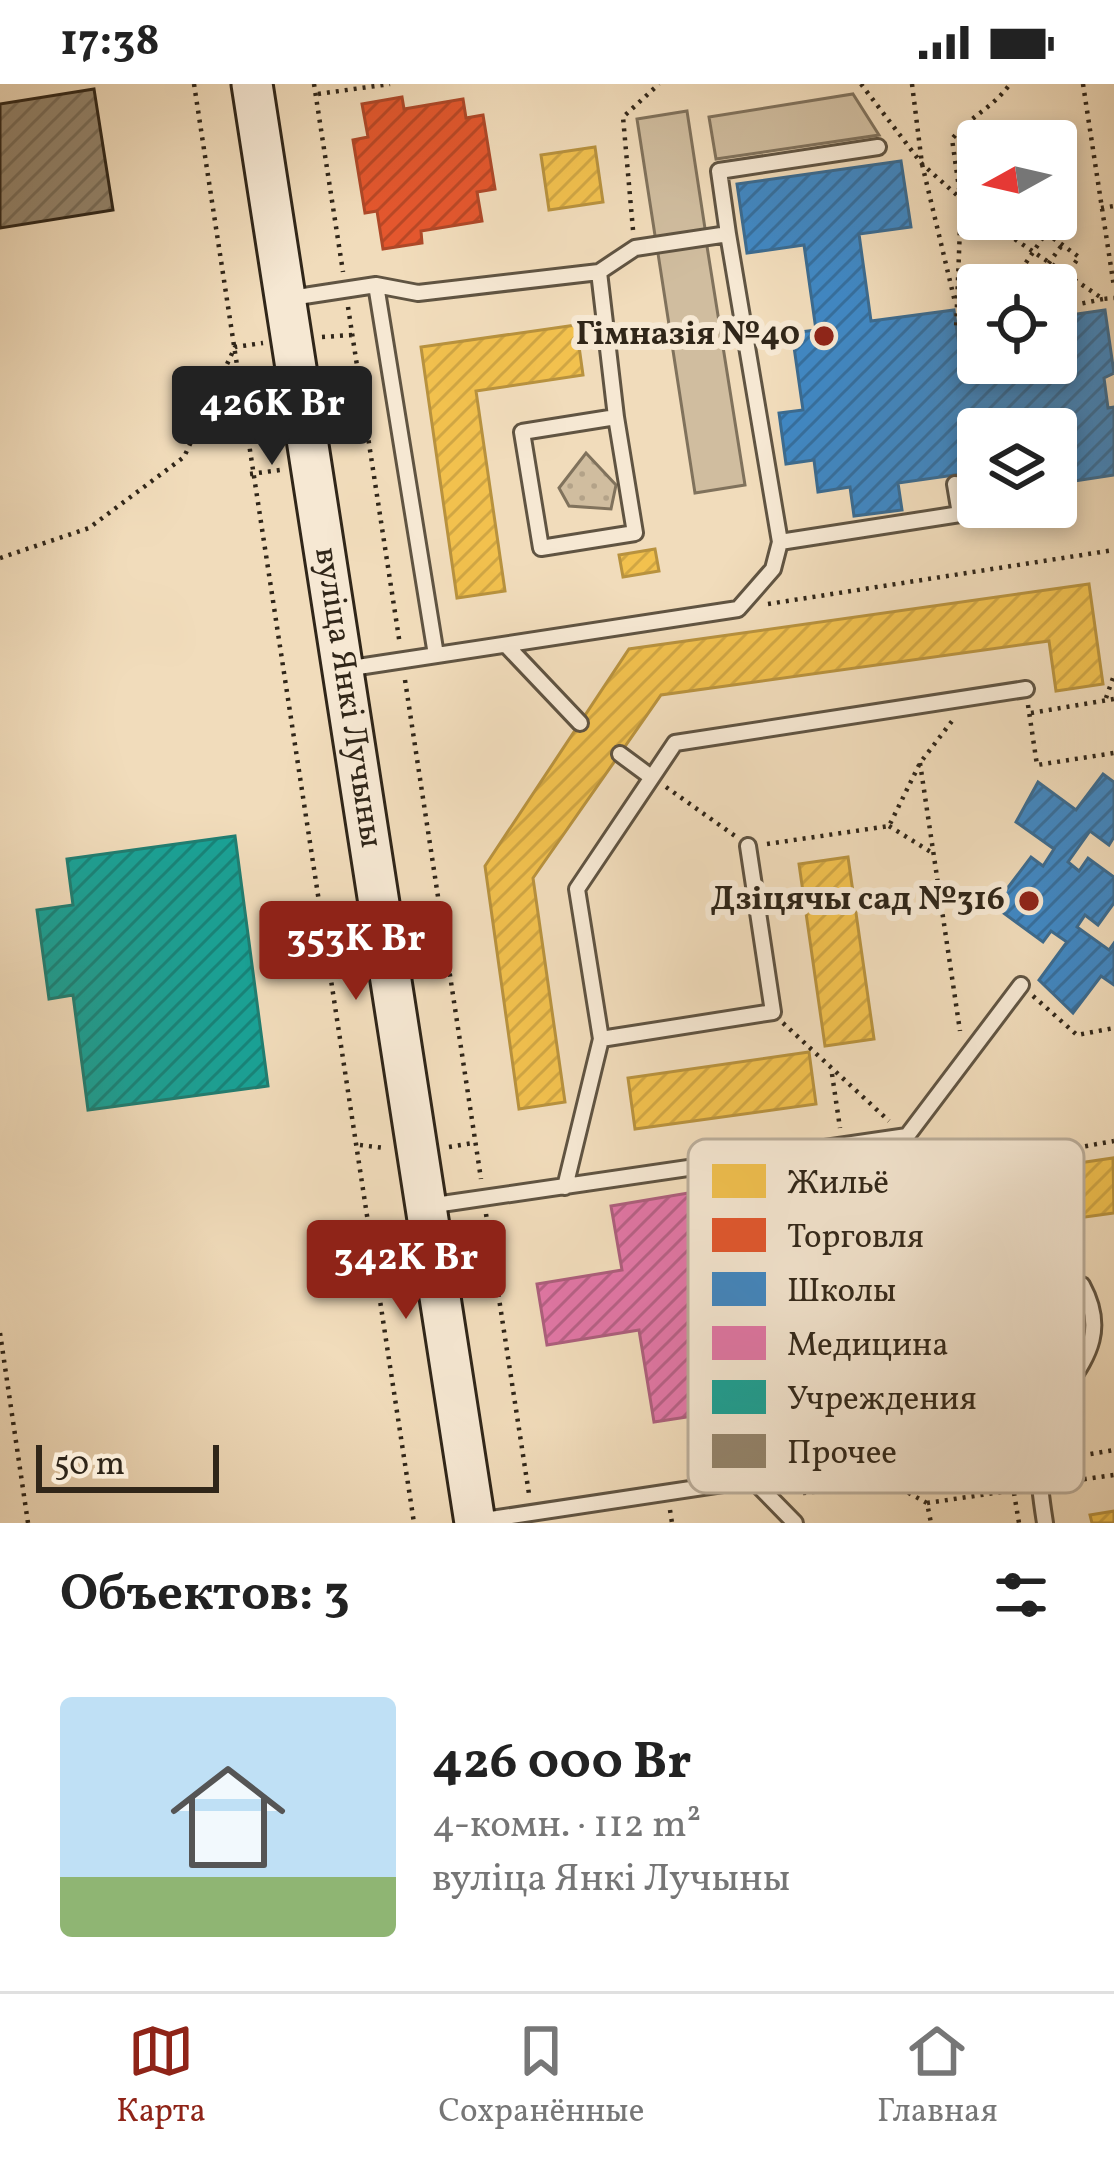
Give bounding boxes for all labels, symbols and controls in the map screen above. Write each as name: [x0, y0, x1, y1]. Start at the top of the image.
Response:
text: 17:38: [60, 11, 160, 74]
north arrow: [957, 120, 1077, 240]
map controls: [957, 120, 1077, 528]
button: locate: [957, 264, 1077, 384]
place label: Гімназія №40: [576, 313, 800, 359]
marker: Гімназія №40: [811, 323, 837, 349]
pin: 426K Br: [161, 366, 383, 468]
text: 426K Br: [199, 378, 345, 432]
button: layers: [957, 408, 1077, 528]
street label: вуліца Янкі Лучыны: [301, 544, 393, 851]
place label: Дзіцячы сад №316: [710, 878, 1005, 924]
marker: Дзіцячы сад №316: [1016, 888, 1042, 914]
pin: 353K Br: [245, 901, 467, 1003]
text: 353K Br: [286, 913, 426, 967]
legend: [688, 1139, 1084, 1493]
text: Жильё: [787, 1162, 889, 1208]
text: Торговля: [787, 1216, 924, 1262]
pin: 342K Br: [295, 1220, 517, 1322]
text: 342K Br: [334, 1232, 478, 1286]
text: Школы: [787, 1270, 896, 1316]
text: Медицина: [787, 1324, 949, 1370]
text: Учреждения: [787, 1378, 977, 1424]
text: Прочее: [787, 1432, 897, 1478]
scale bar: [36, 1439, 219, 1492]
text: 50 m: [54, 1443, 125, 1489]
text: Объектов: 3: [60, 1560, 350, 1631]
icon: filters: [988, 1562, 1054, 1628]
text: 426 000 Br: [432, 1728, 691, 1799]
icon: home: [156, 1745, 300, 1889]
text: 4-комн. · 112 m²: [432, 1799, 701, 1853]
text: вуліца Янкі Лучыны: [432, 1853, 790, 1907]
tab: Карта: [116, 2018, 206, 2136]
tab: Сохранённые: [438, 2018, 644, 2136]
tab: Главная: [877, 2018, 998, 2136]

